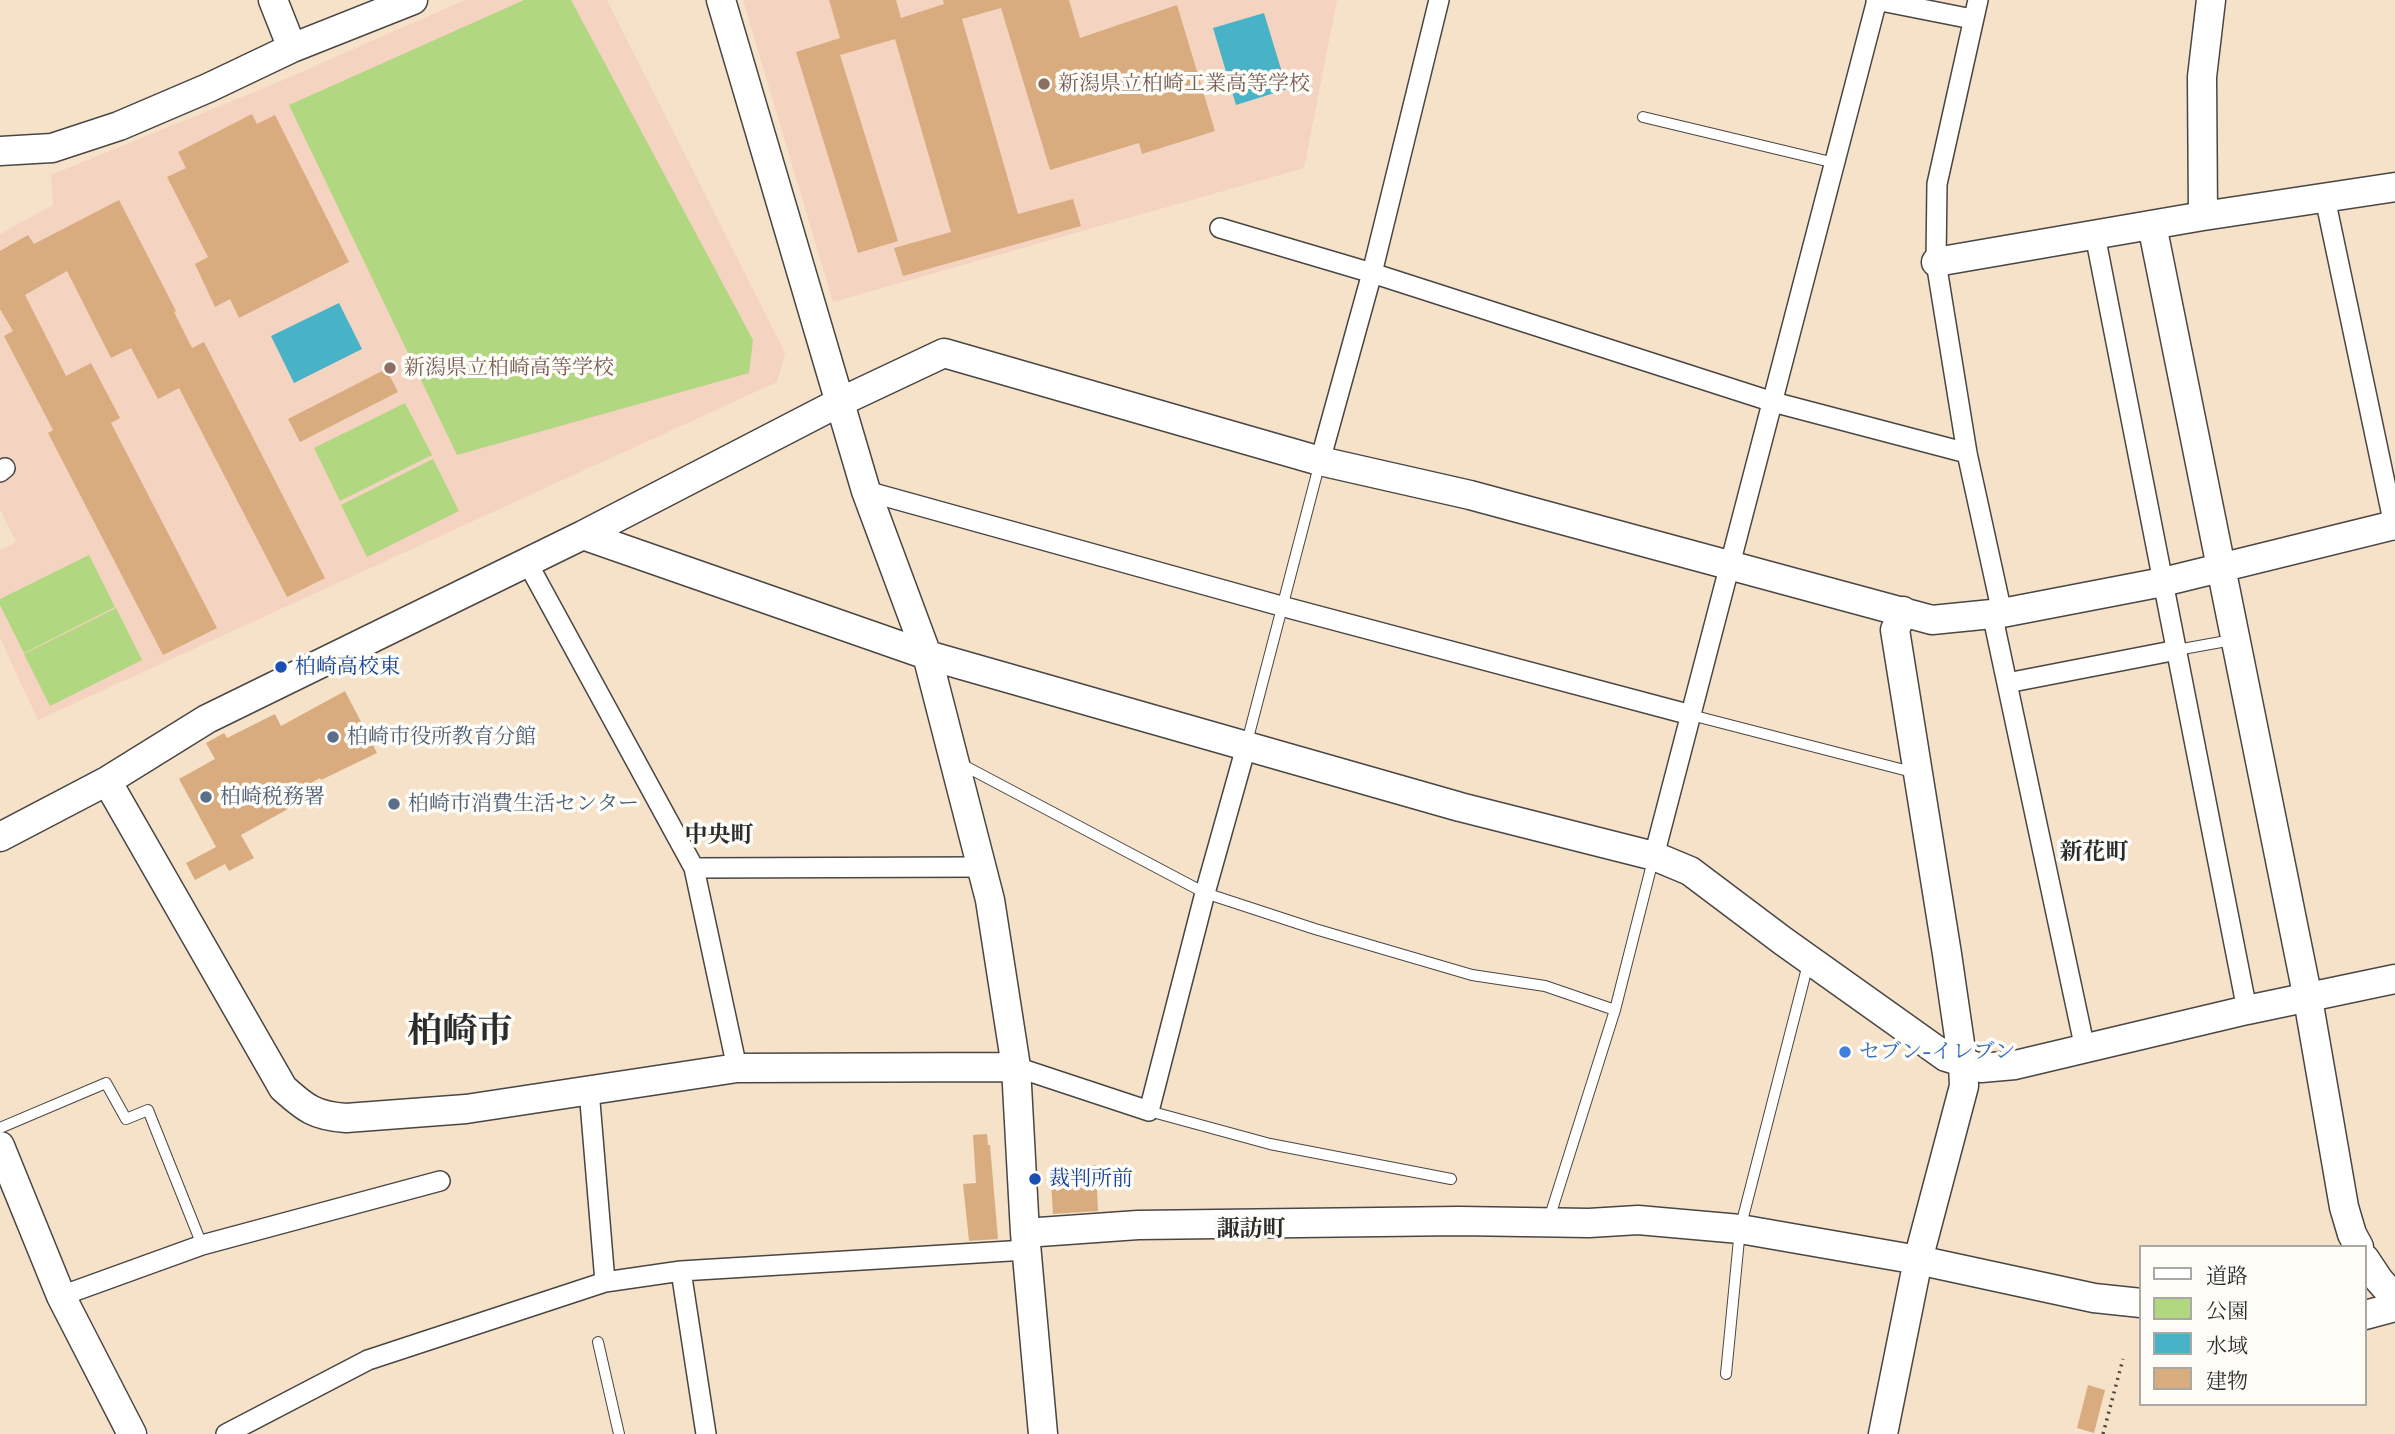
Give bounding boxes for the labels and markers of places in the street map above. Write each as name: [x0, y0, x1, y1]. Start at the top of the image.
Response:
place label: 新潟県立柏崎工業高等学校: [1058, 71, 1310, 97]
marker: 新潟県立柏崎工業高等学校: [1036, 76, 1052, 92]
place label: 新潟県立柏崎高等学校: [404, 355, 614, 381]
marker: 新潟県立柏崎高等学校: [382, 360, 398, 376]
place label: 柏崎高校東: [295, 654, 400, 680]
marker: 柏崎高校東: [273, 659, 289, 675]
place label: 柏崎市役所教育分館: [347, 724, 536, 750]
marker: 柏崎市役所教育分館: [325, 729, 341, 745]
place label: 柏崎税務署: [220, 784, 325, 810]
marker: 柏崎税務署: [198, 789, 214, 805]
place label: 柏崎市消費生活センター: [408, 791, 639, 817]
marker: 柏崎市消費生活センター: [386, 796, 402, 812]
place label: セブン-イレブン: [1859, 1039, 2016, 1065]
marker: セブン-イレブン: [1837, 1044, 1853, 1060]
place label: 裁判所前: [1049, 1166, 1133, 1192]
marker: 裁判所前: [1027, 1171, 1043, 1187]

